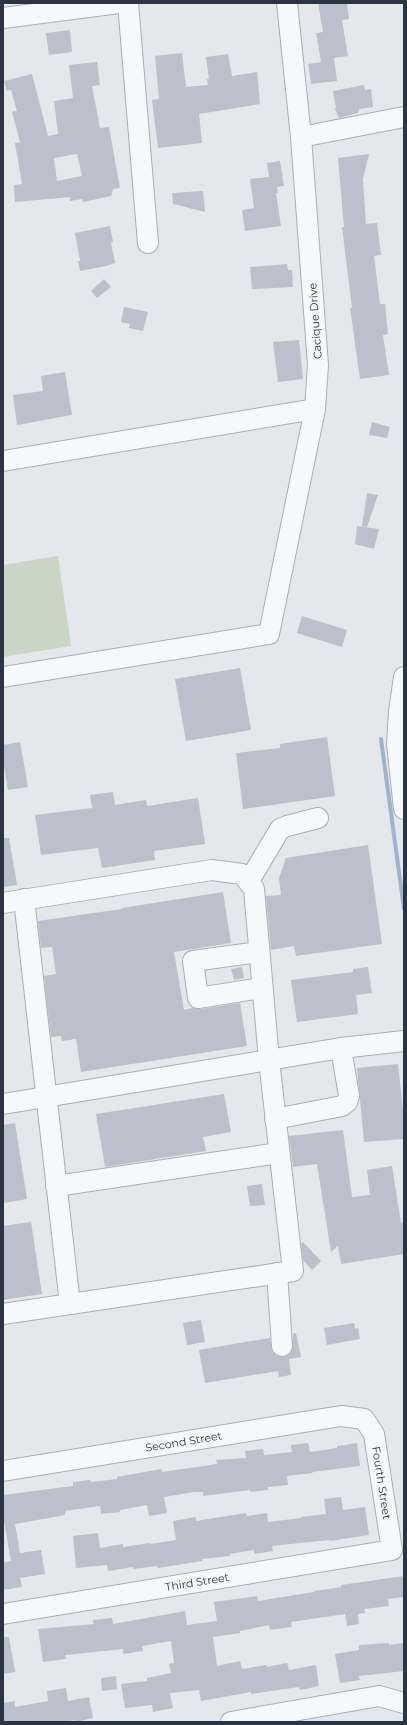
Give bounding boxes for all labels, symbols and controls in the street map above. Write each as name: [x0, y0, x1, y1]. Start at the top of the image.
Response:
street label: Cacique Drive: [305, 282, 325, 360]
street label: Second Street: [144, 1428, 224, 1455]
street label: Fourth Street: [369, 1445, 394, 1521]
street label: Third Street: [164, 1570, 231, 1594]

